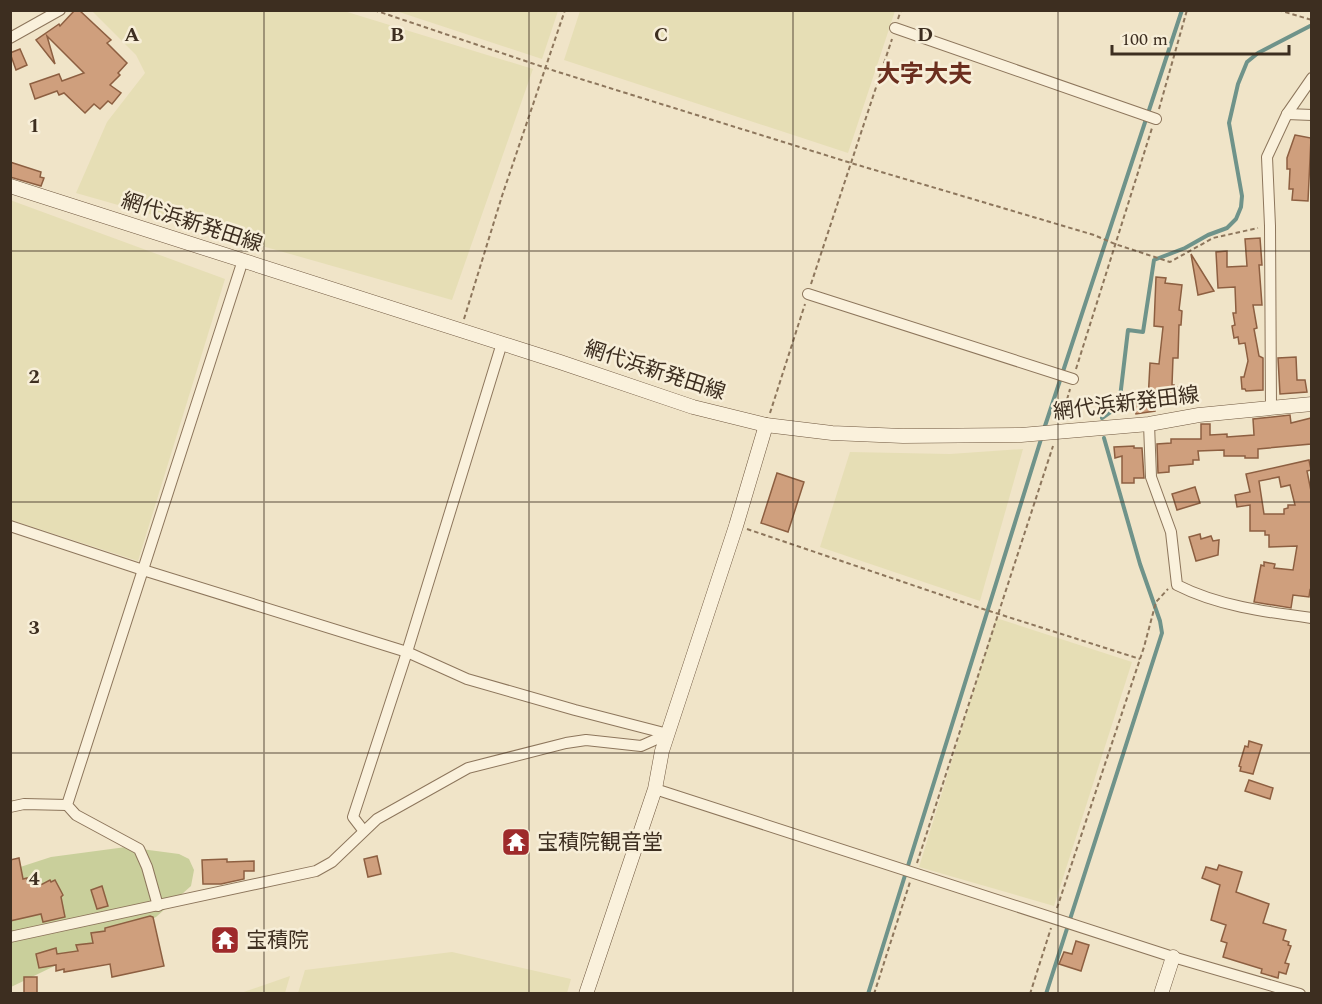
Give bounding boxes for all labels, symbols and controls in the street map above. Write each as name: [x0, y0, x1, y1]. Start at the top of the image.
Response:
scale bar: [1112, 18, 1289, 56]
text: A: [124, 20, 140, 50]
text: B: [390, 20, 404, 50]
text: C: [654, 20, 668, 50]
text: D: [917, 20, 933, 50]
text: 100 m: [1121, 26, 1168, 53]
district label: 大字大夫: [876, 57, 972, 93]
text: 1: [28, 111, 40, 141]
street label: 網代浜新発田線: [117, 185, 267, 261]
street label: 網代浜新発田線: [580, 333, 730, 409]
text: 2: [28, 362, 40, 392]
street label: 網代浜新発田線: [1051, 379, 1201, 429]
text: 3: [28, 613, 40, 643]
temple icon: 宝積院観音堂: [500, 826, 532, 858]
place label: 宝積院観音堂: [537, 827, 663, 859]
text: 4: [28, 864, 40, 894]
temple icon: 宝積院: [209, 924, 241, 956]
place label: 宝積院: [246, 925, 309, 957]

